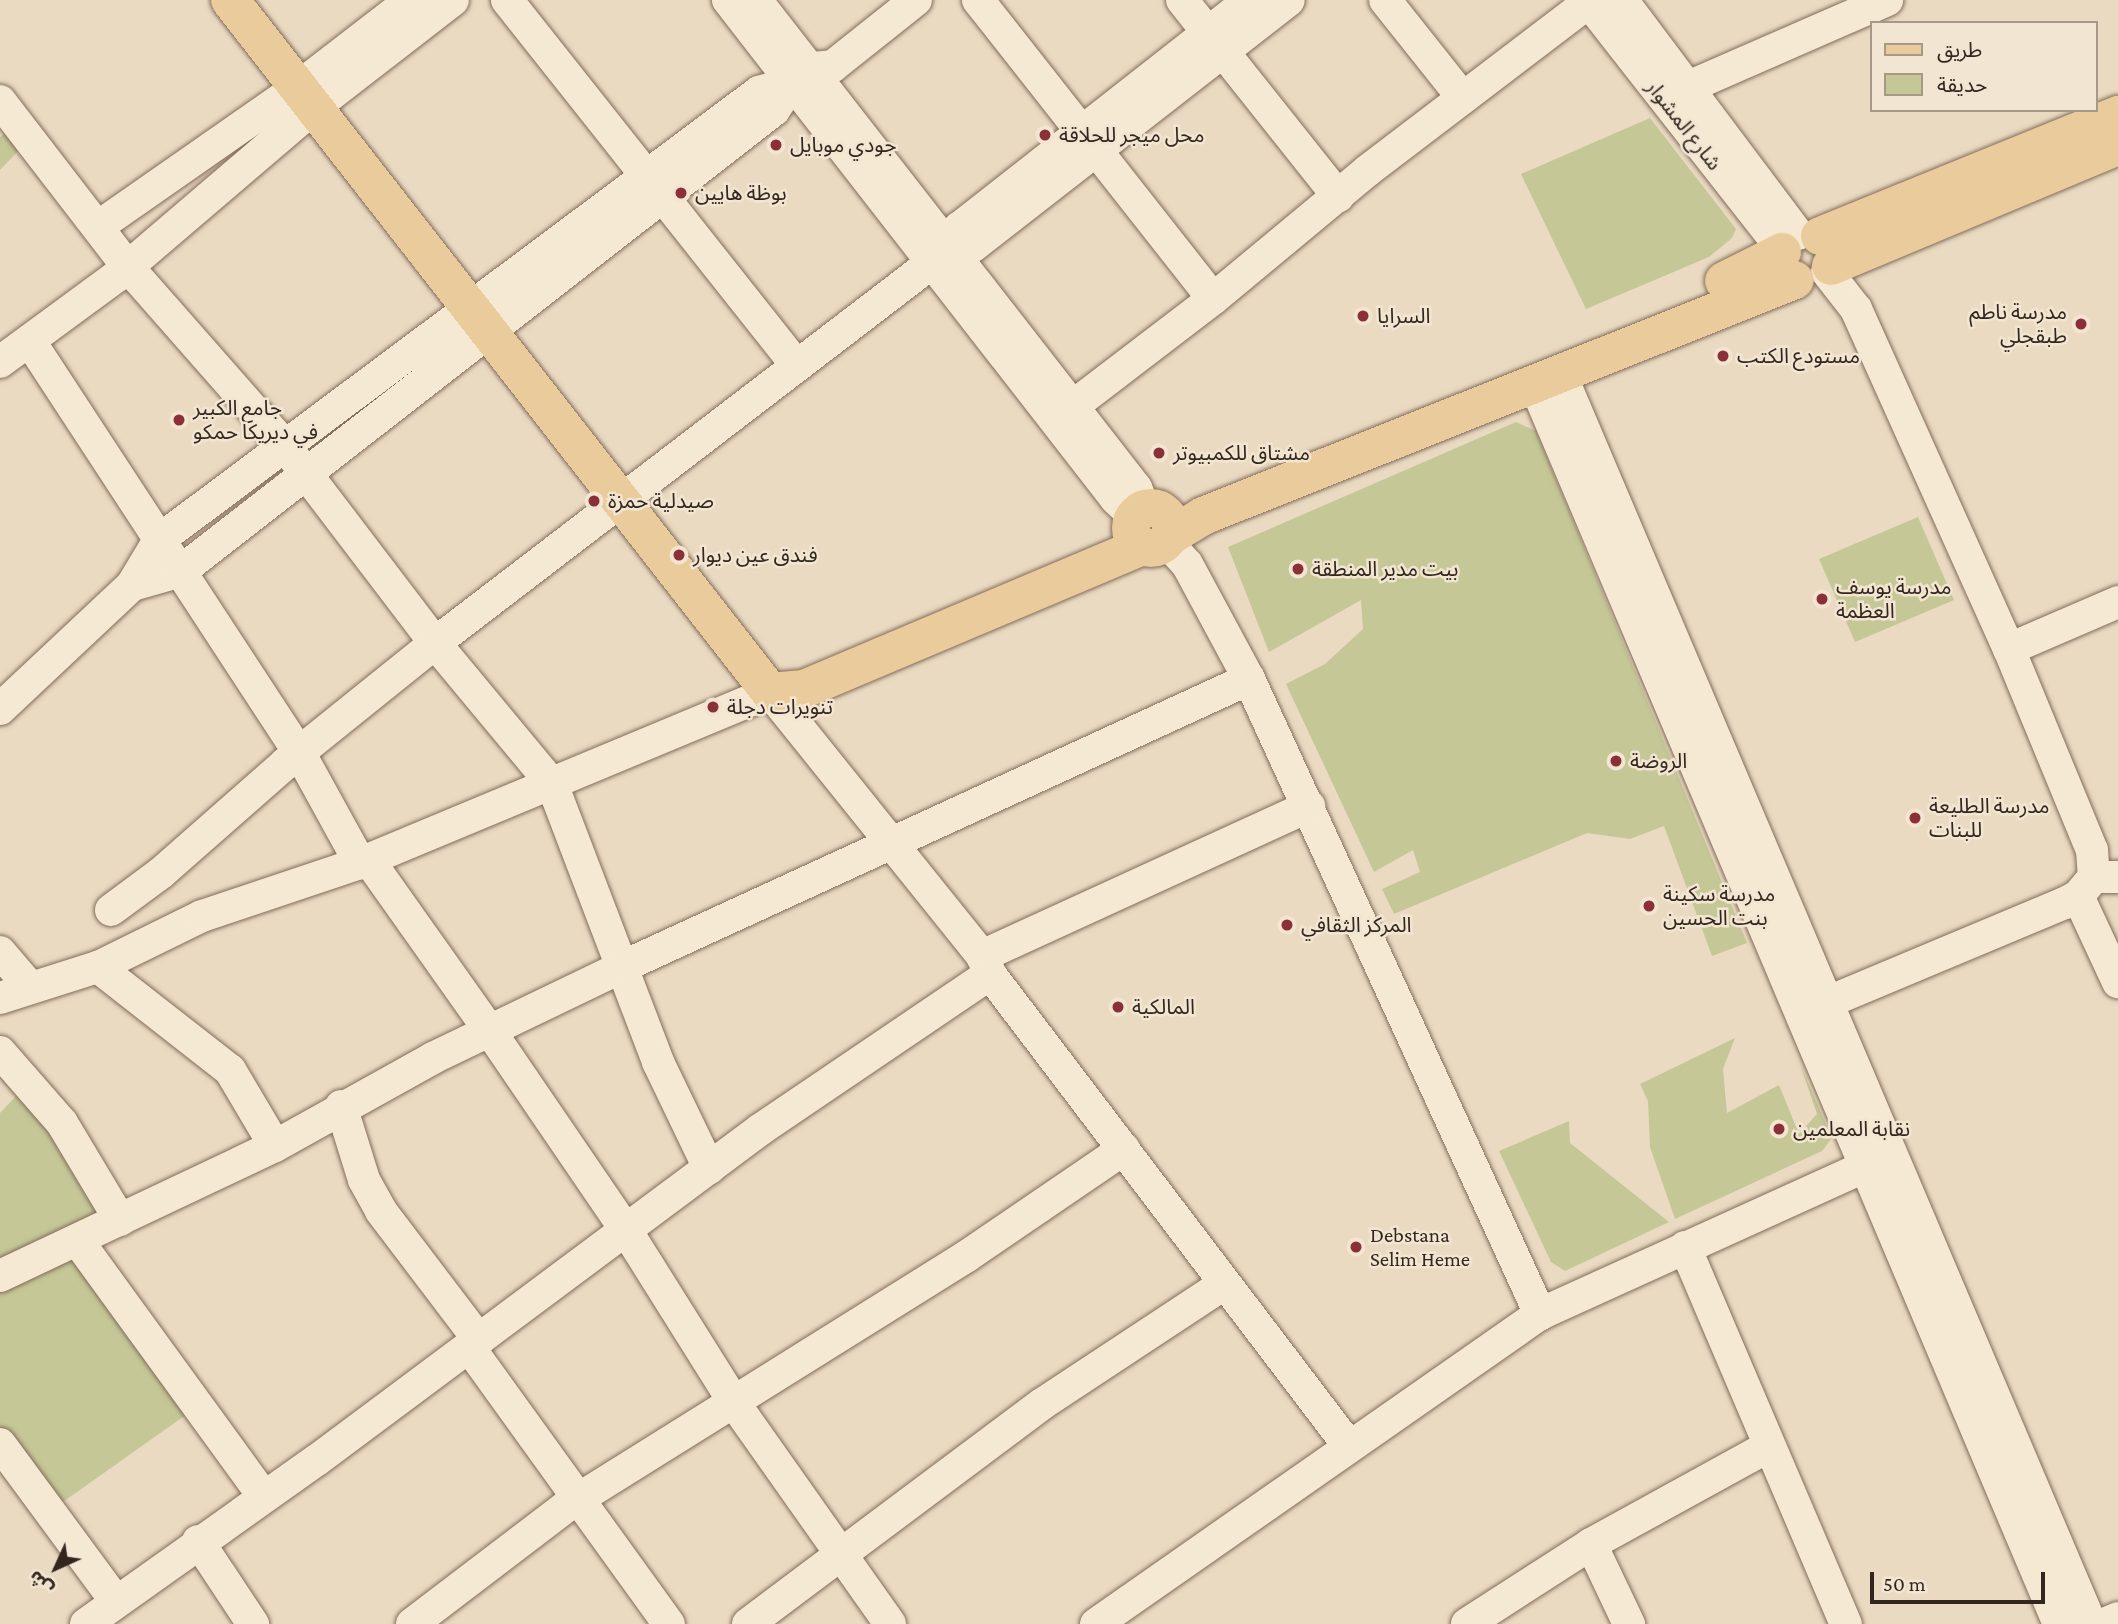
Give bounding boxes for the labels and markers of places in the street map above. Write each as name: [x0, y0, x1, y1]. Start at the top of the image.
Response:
place label: محل ميجر للحلاقة: [1059, 122, 1204, 148]
marker: محل ميجر للحلاقة: [1037, 127, 1053, 143]
place label: جودي موبايل: [790, 132, 897, 158]
marker: جودي موبايل: [768, 137, 784, 153]
place label: بوظة هايين: [695, 180, 787, 206]
marker: بوظة هايين: [673, 185, 689, 201]
place label: مدرسة ناطم طبقجلي: [1969, 299, 2067, 349]
place label: السرايا: [1377, 303, 1430, 329]
marker: السرايا: [1355, 308, 1371, 324]
marker: مدرسة ناطم طبقجلي: [2073, 316, 2089, 332]
place label: مستودع الكتب: [1737, 343, 1860, 369]
marker: مستودع الكتب: [1715, 348, 1731, 364]
place label: جامع الكبير في ديريكا حمكو: [193, 395, 318, 445]
marker: جامع الكبير في ديريكا حمكو: [171, 412, 187, 428]
place label: مشتاق للكمبيوتر: [1173, 440, 1310, 466]
marker: مشتاق للكمبيوتر: [1151, 445, 1167, 461]
place label: صيدلية حمزة: [608, 488, 714, 514]
marker: صيدلية حمزة: [586, 493, 602, 509]
place label: فندق عين ديوار: [693, 542, 818, 568]
marker: فندق عين ديوار: [671, 547, 687, 563]
place label: بيت مدير المنطقة: [1312, 556, 1458, 582]
marker: بيت مدير المنطقة: [1290, 561, 1306, 577]
place label: مدرسة يوسف العظمة: [1836, 574, 1952, 624]
marker: مدرسة يوسف العظمة: [1814, 591, 1830, 607]
place label: تنويرات دجلة: [727, 694, 833, 720]
marker: تنويرات دجلة: [705, 699, 721, 715]
place label: الروضة: [1630, 748, 1687, 774]
marker: الروضة: [1608, 753, 1624, 769]
place label: مدرسة الطليعة للبنات: [1929, 793, 2050, 843]
marker: مدرسة الطليعة للبنات: [1907, 810, 1923, 826]
place label: مدرسة سكينة بنت الحسين: [1663, 881, 1775, 931]
marker: مدرسة سكينة بنت الحسين: [1641, 898, 1657, 914]
place label: المركز الثقافي: [1301, 912, 1412, 938]
marker: المركز الثقافي: [1279, 917, 1295, 933]
place label: المالكية: [1132, 994, 1195, 1020]
marker: المالكية: [1110, 999, 1126, 1015]
place label: نقابة المعلمين: [1793, 1116, 1910, 1142]
marker: نقابة المعلمين: [1771, 1121, 1787, 1137]
place label: Debstana Selim Heme: [1370, 1222, 1470, 1272]
marker: Debstana Selim Heme: [1348, 1239, 1364, 1255]

